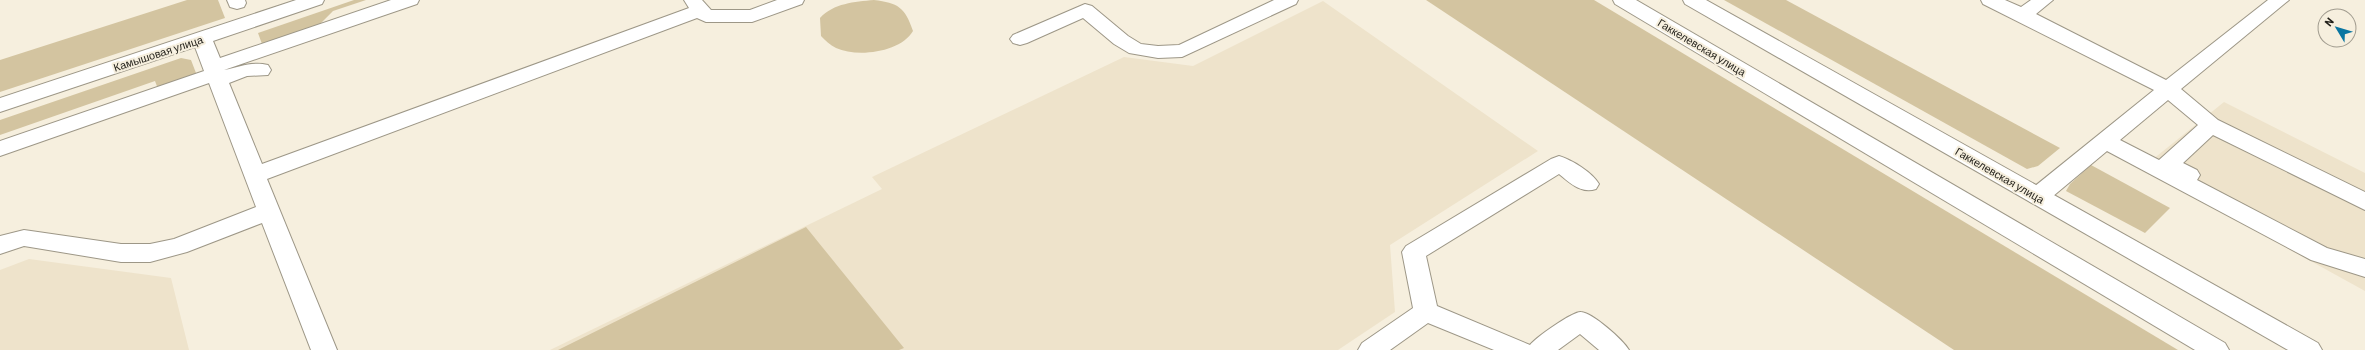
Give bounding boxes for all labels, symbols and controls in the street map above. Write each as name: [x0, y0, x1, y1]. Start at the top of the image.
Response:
north arrow: [2317, 8, 2357, 48]
text: N: [2321, 15, 2336, 28]
street label: Гаккелевская улица: [1656, 16, 1749, 79]
street label: Камышовая улица: [112, 32, 205, 74]
street label: Гаккелевская улица: [1953, 144, 2047, 206]

